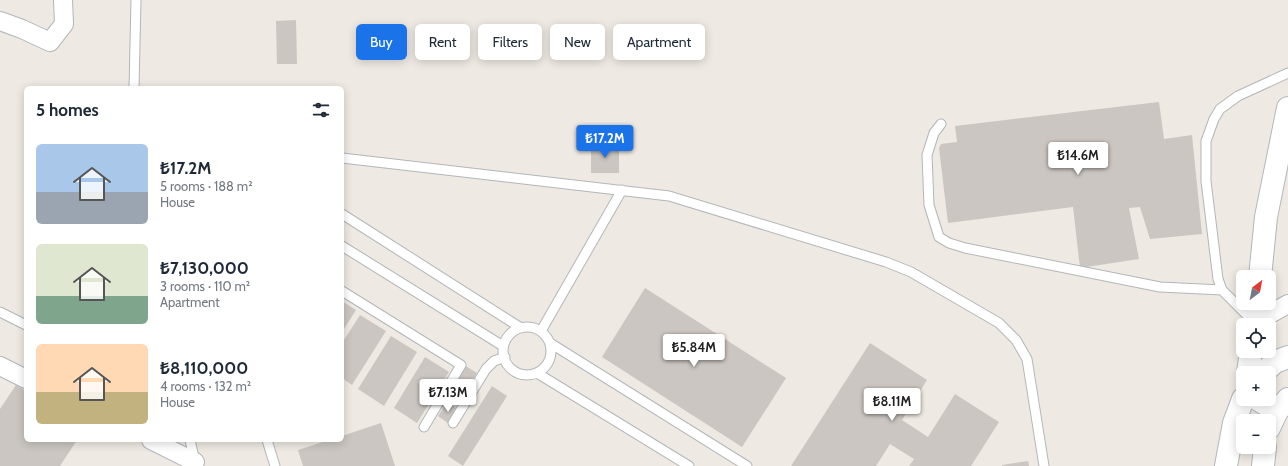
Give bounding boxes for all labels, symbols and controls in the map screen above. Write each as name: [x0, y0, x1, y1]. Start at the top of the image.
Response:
chip: Buy: [356, 24, 407, 60]
chip: Rent: [415, 24, 470, 60]
chip: Filters: [478, 24, 542, 60]
chip: New: [550, 24, 605, 60]
chip: Apartment: [613, 24, 705, 60]
icon: filters: [310, 99, 332, 121]
text: 5 homes: [36, 100, 99, 120]
pin: ₺17.2M: [572, 125, 638, 159]
text: ₺17.2M: [585, 130, 625, 146]
pin: ₺14.6M: [1045, 142, 1111, 176]
text: ₺14.6M: [1057, 147, 1099, 163]
text: ₺17.2M: [160, 158, 211, 178]
icon: home: [68, 160, 116, 208]
text: 5 rooms · 188 m²: [160, 178, 253, 194]
text: House: [160, 194, 195, 210]
text: ₺7,130,000: [160, 258, 249, 278]
icon: home: [68, 260, 116, 308]
north arrow: [1236, 270, 1276, 310]
map controls: [1236, 270, 1276, 454]
text: 3 rooms · 110 m²: [160, 278, 250, 294]
text: Apartment: [160, 294, 220, 310]
button: locate: [1236, 318, 1276, 358]
pin: ₺5.84M: [661, 334, 727, 368]
text: ₺5.84M: [672, 339, 716, 355]
text: ₺8,110,000: [160, 358, 248, 378]
icon: home: [68, 360, 116, 408]
button: +: [1236, 366, 1276, 406]
text: 4 rooms · 132 m²: [160, 378, 251, 394]
pin: ₺7.13M: [415, 379, 481, 413]
text: ₺7.13M: [428, 384, 468, 400]
pin: ₺8.11M: [859, 388, 925, 422]
text: ₺8.11M: [873, 393, 911, 409]
text: House: [160, 394, 195, 410]
button: −: [1236, 414, 1276, 454]

